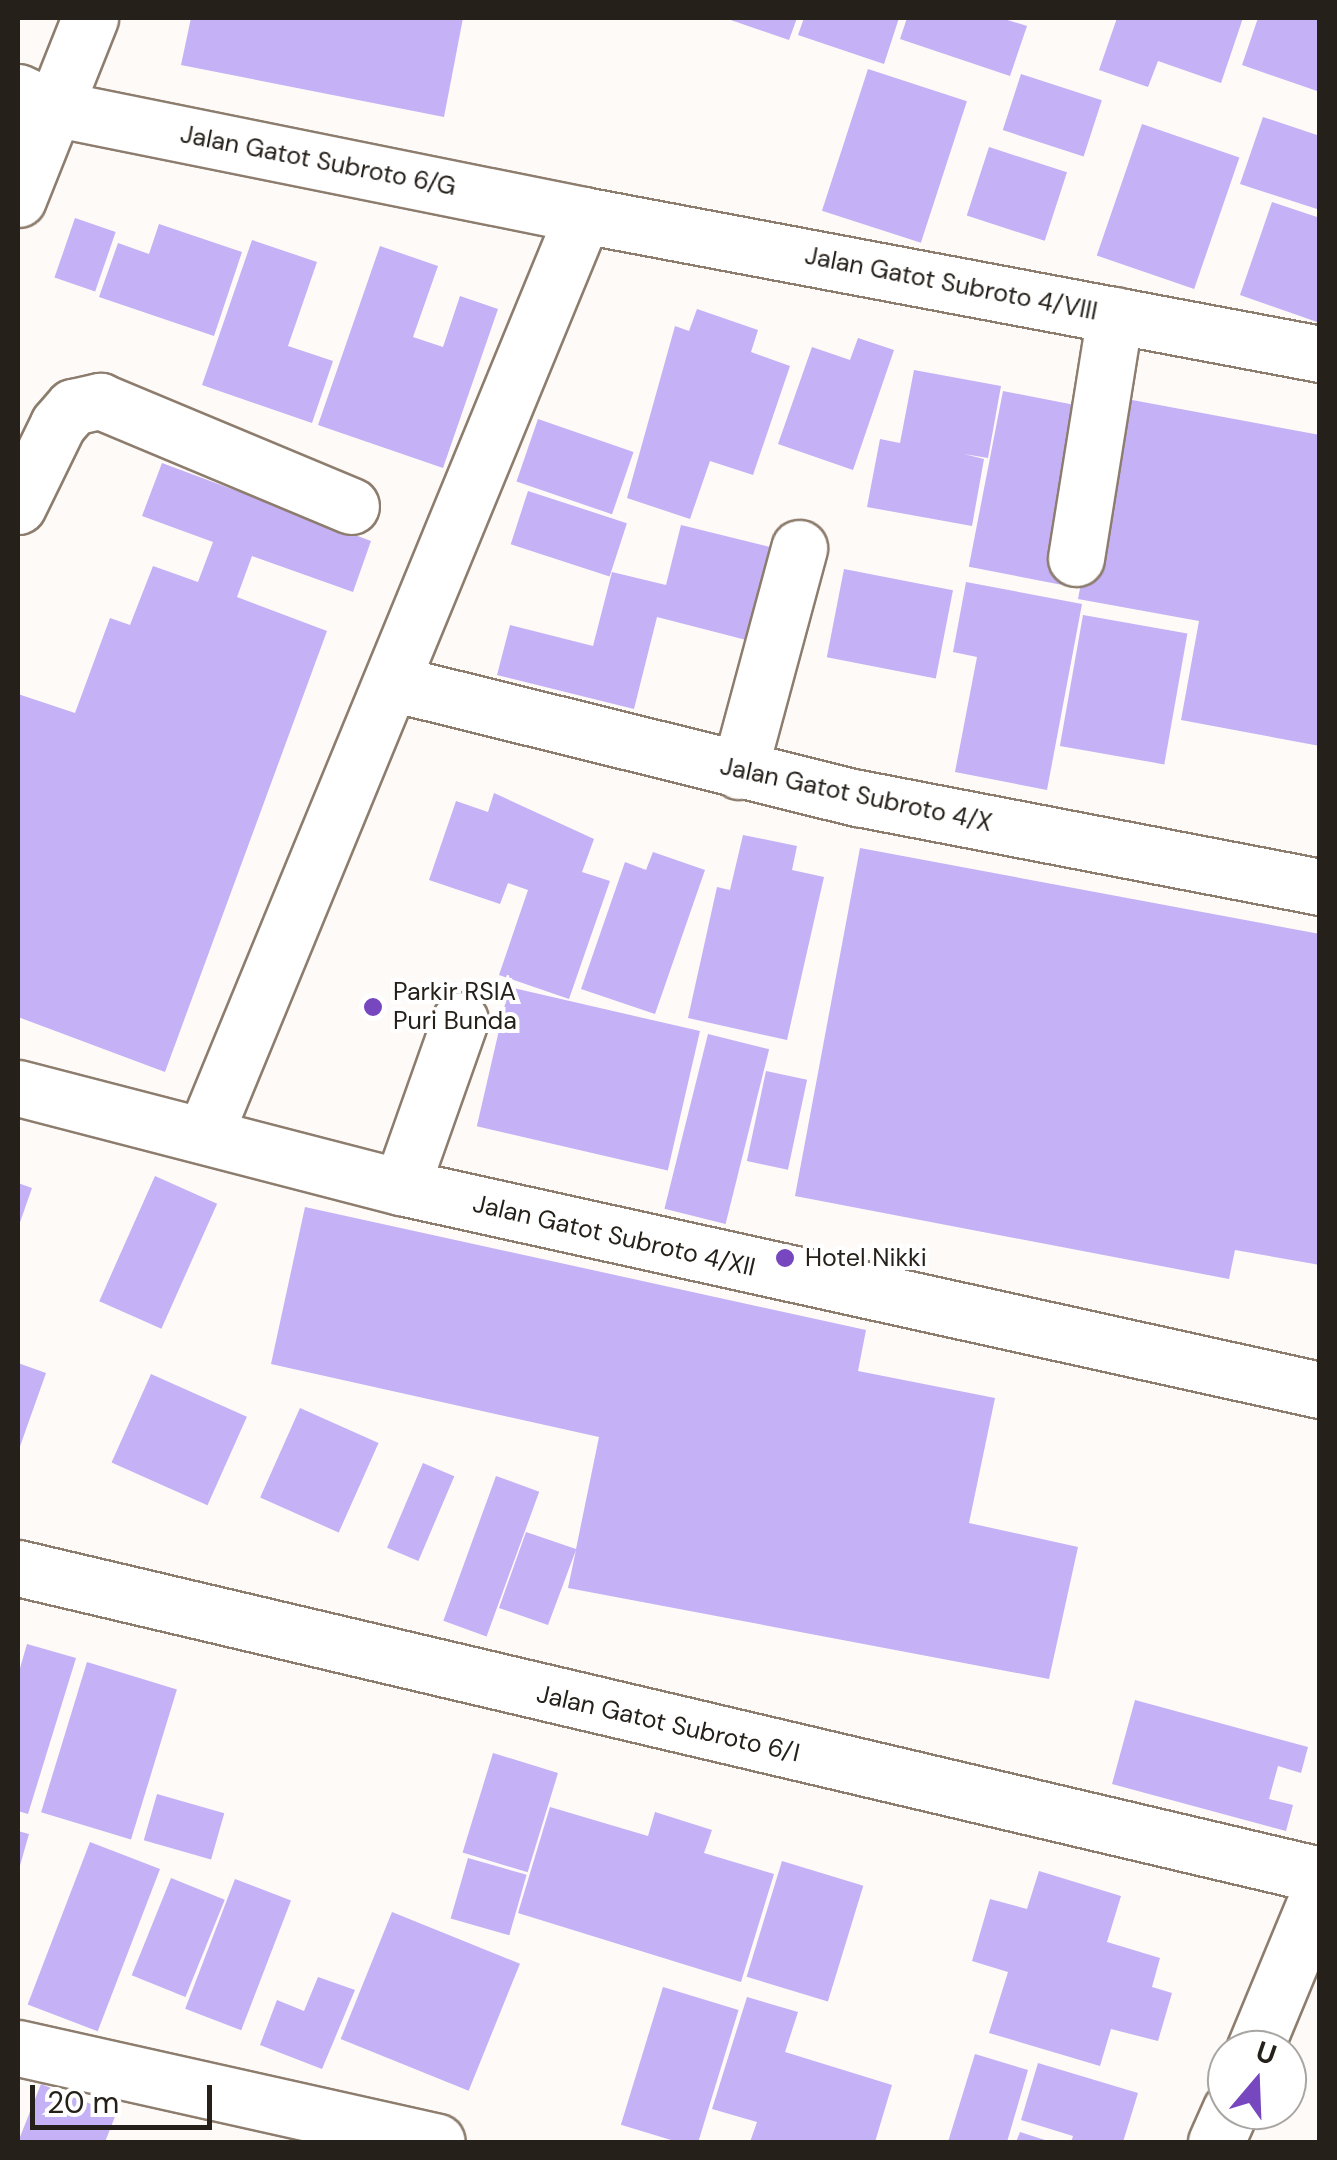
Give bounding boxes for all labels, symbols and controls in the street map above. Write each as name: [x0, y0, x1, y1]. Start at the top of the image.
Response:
street label: Jalan Gatot Subroto 6/G: [178, 120, 458, 202]
street label: Jalan Gatot Subroto 4/VIII: [802, 241, 1100, 327]
street label: Jalan Gatot Subroto 4/X: [717, 752, 995, 838]
place label: Parkir RSIA Puri Bunda: [393, 978, 517, 1037]
marker: Parkir RSIA Puri Bunda: [362, 996, 384, 1018]
street label: Jalan Gatot Subroto 4/XII: [470, 1189, 758, 1283]
place label: Hotel Nikki: [805, 1243, 927, 1273]
marker: Hotel Nikki: [774, 1247, 796, 1269]
street label: Jalan Gatot Subroto 6/I: [534, 1679, 802, 1769]
north arrow: [1207, 2030, 1307, 2130]
text: U: [1251, 2032, 1281, 2074]
scale bar: [35, 2065, 218, 2127]
text: 20 m: [47, 2083, 119, 2122]

